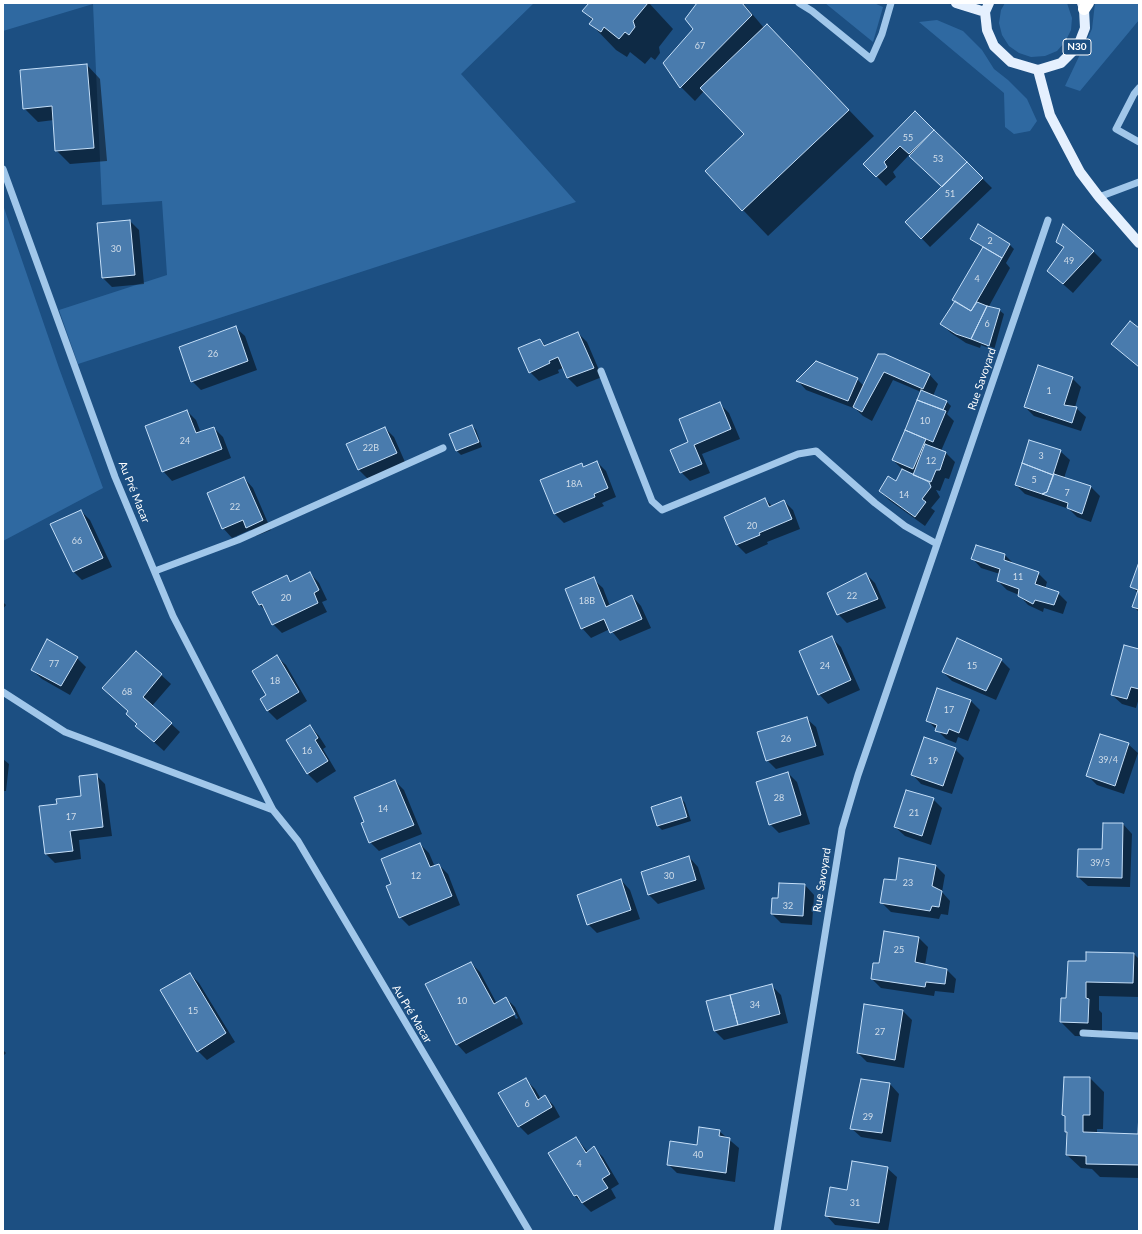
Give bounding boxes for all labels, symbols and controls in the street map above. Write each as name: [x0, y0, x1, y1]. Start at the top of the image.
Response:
road number: N30: [1063, 39, 1091, 55]
house number: 67: [695, 41, 705, 51]
house number: 55: [903, 133, 913, 143]
house number: 53: [933, 154, 943, 164]
house number: 51: [945, 189, 955, 199]
house number: 2: [987, 236, 993, 246]
house number: 30: [111, 244, 121, 254]
house number: 49: [1064, 256, 1074, 266]
house number: 4: [974, 274, 980, 284]
house number: 6: [984, 319, 990, 329]
street label: Rue Savoyard: [965, 346, 999, 412]
house number: 26: [208, 349, 218, 359]
house number: 1: [1046, 386, 1052, 396]
house number: 10: [920, 416, 930, 426]
house number: 24: [180, 436, 190, 446]
house number: 22B: [363, 443, 379, 453]
house number: 3: [1038, 451, 1044, 461]
house number: 12: [926, 456, 936, 466]
street label: Au Pré Macar: [116, 459, 152, 525]
house number: 5: [1031, 475, 1037, 485]
house number: 18A: [566, 479, 582, 489]
house number: 7: [1064, 488, 1070, 498]
house number: 14: [899, 490, 909, 500]
house number: 22: [230, 502, 240, 512]
house number: 20: [747, 521, 757, 531]
house number: 66: [72, 536, 82, 546]
house number: 11: [1013, 572, 1023, 582]
house number: 22: [847, 591, 857, 601]
house number: 20: [281, 593, 291, 603]
house number: 18B: [579, 596, 595, 606]
house number: 77: [49, 659, 59, 669]
house number: 24: [820, 661, 830, 671]
house number: 15: [967, 661, 977, 671]
house number: 18: [270, 676, 280, 686]
house number: 68: [122, 687, 132, 697]
house number: 17: [944, 705, 954, 715]
house number: 26: [781, 734, 791, 744]
house number: 16: [302, 746, 312, 756]
house number: 39/4: [1098, 755, 1118, 765]
house number: 19: [928, 756, 938, 766]
house number: 28: [774, 793, 784, 803]
house number: 14: [378, 804, 388, 814]
house number: 21: [909, 808, 919, 818]
house number: 17: [66, 812, 76, 822]
street label: Rue Savoyard: [810, 847, 834, 913]
house number: 39/5: [1090, 858, 1110, 868]
house number: 12: [411, 871, 421, 881]
house number: 30: [664, 871, 674, 881]
house number: 23: [903, 878, 913, 888]
house number: 32: [783, 901, 793, 911]
house number: 25: [894, 945, 904, 955]
street label: Au Pré Macar: [390, 983, 434, 1045]
house number: 10: [457, 996, 467, 1006]
house number: 34: [750, 1000, 760, 1010]
house number: 15: [188, 1006, 198, 1016]
house number: 27: [875, 1027, 885, 1037]
house number: 6: [524, 1099, 530, 1109]
house number: 29: [863, 1112, 873, 1122]
house number: 40: [693, 1150, 703, 1160]
house number: 4: [576, 1159, 582, 1169]
house number: 31: [850, 1198, 860, 1208]

